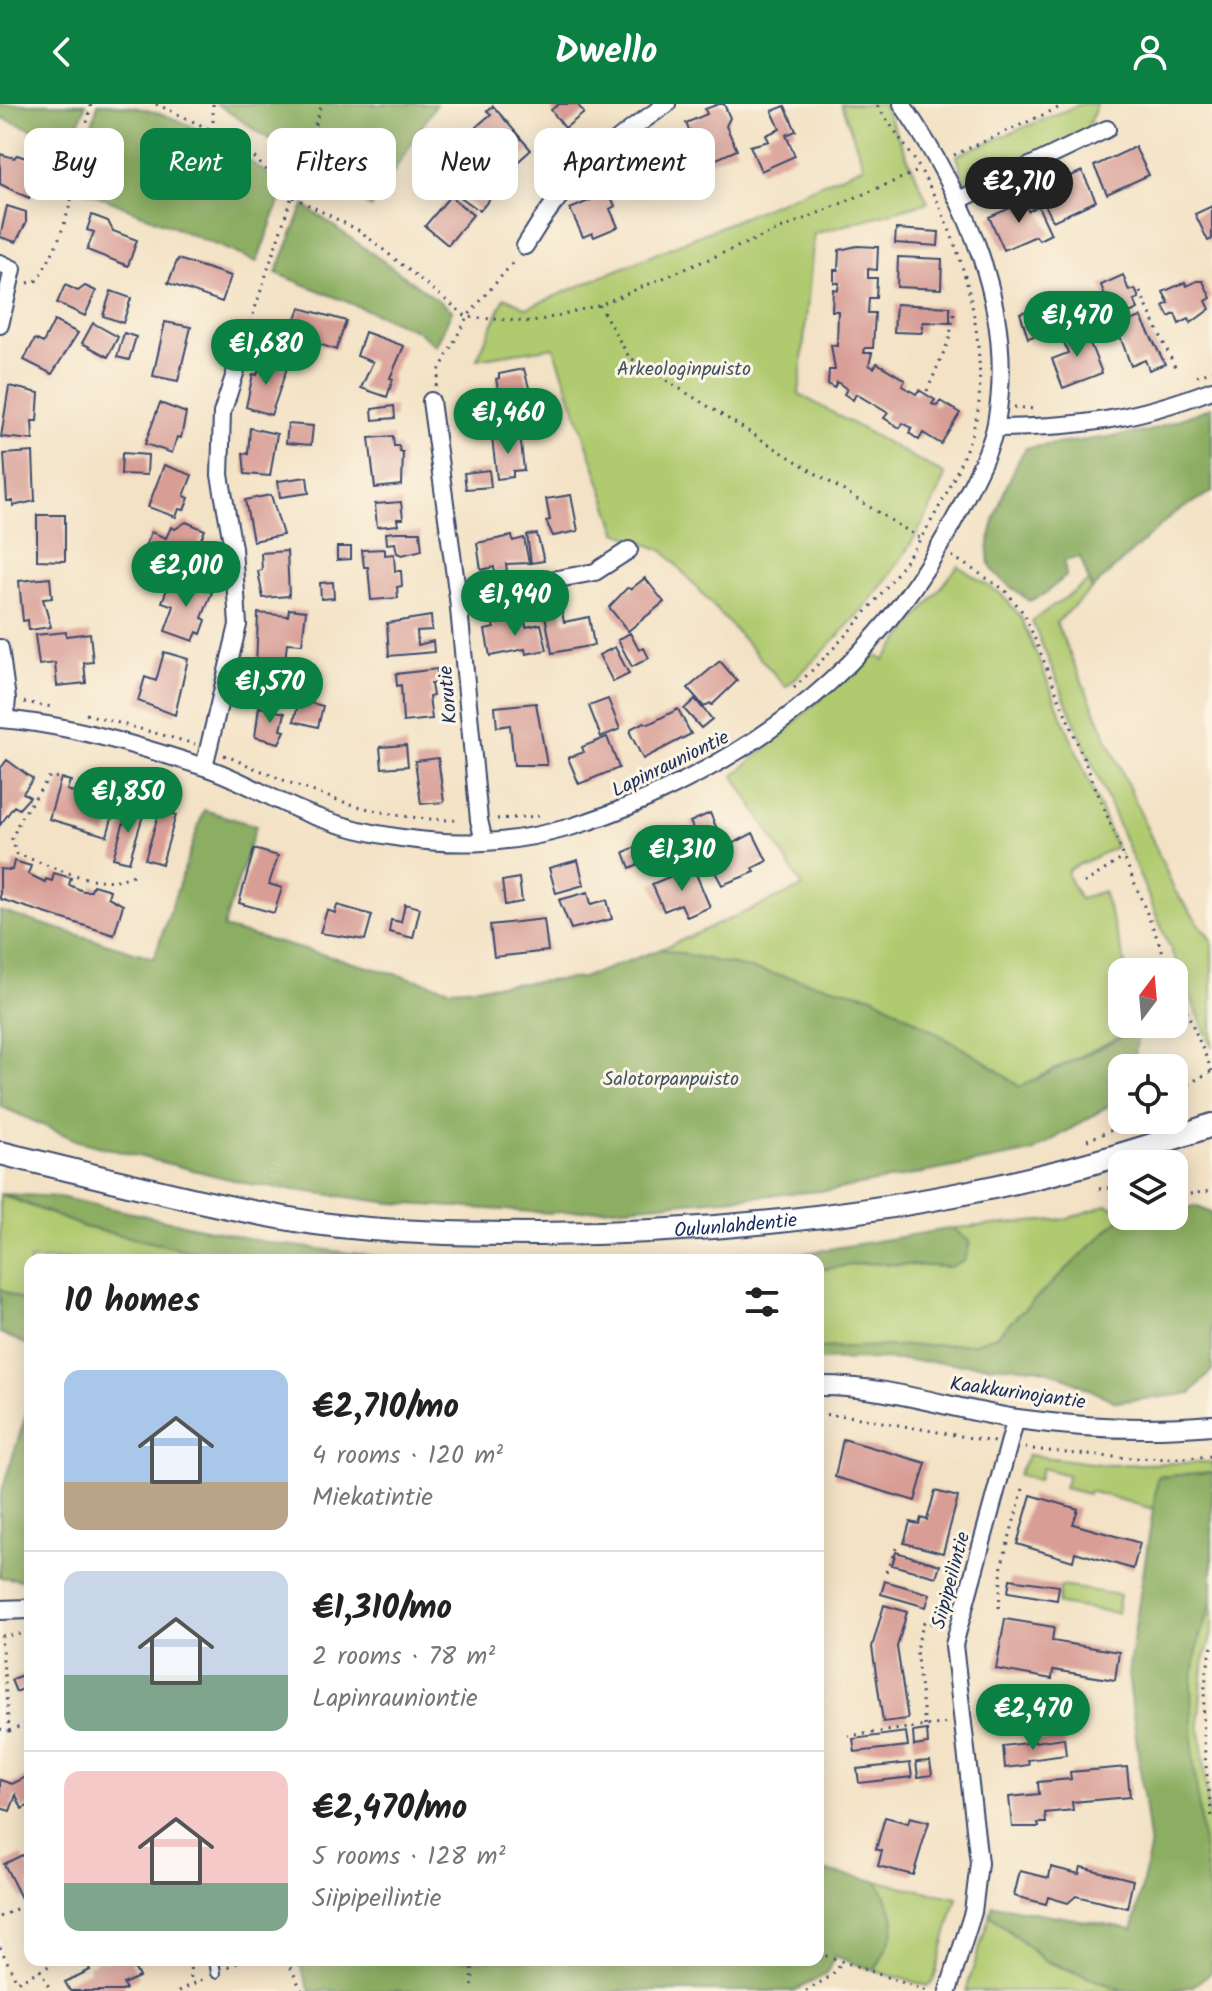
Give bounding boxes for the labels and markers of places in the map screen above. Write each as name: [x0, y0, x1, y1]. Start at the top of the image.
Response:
pin: €2,710: [954, 157, 1084, 225]
pin: €1,470: [1012, 291, 1142, 359]
pin: €1,680: [201, 319, 331, 387]
pin: €1,460: [443, 388, 573, 456]
pin: €2,010: [121, 541, 251, 609]
pin: €1,940: [450, 570, 580, 638]
pin: €1,570: [205, 657, 335, 725]
pin: €1,850: [63, 767, 193, 835]
pin: €1,310: [617, 825, 747, 893]
pin: €2,470: [968, 1684, 1098, 1752]

